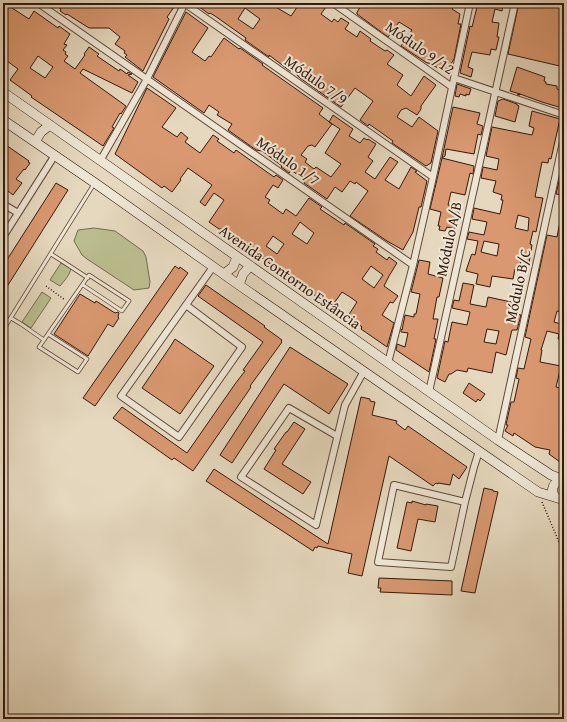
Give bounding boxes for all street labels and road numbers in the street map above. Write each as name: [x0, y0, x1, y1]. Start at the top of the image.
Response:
street label: Módulo 9/12: [382, 16, 459, 79]
street label: Módulo 7/9: [280, 50, 352, 109]
street label: Módulo 1/7: [252, 131, 324, 190]
street label: Módulo A/B: [430, 200, 467, 278]
street label: Avenida Contorno Estância: [215, 220, 365, 334]
street label: Módulo B/C: [499, 247, 536, 325]

